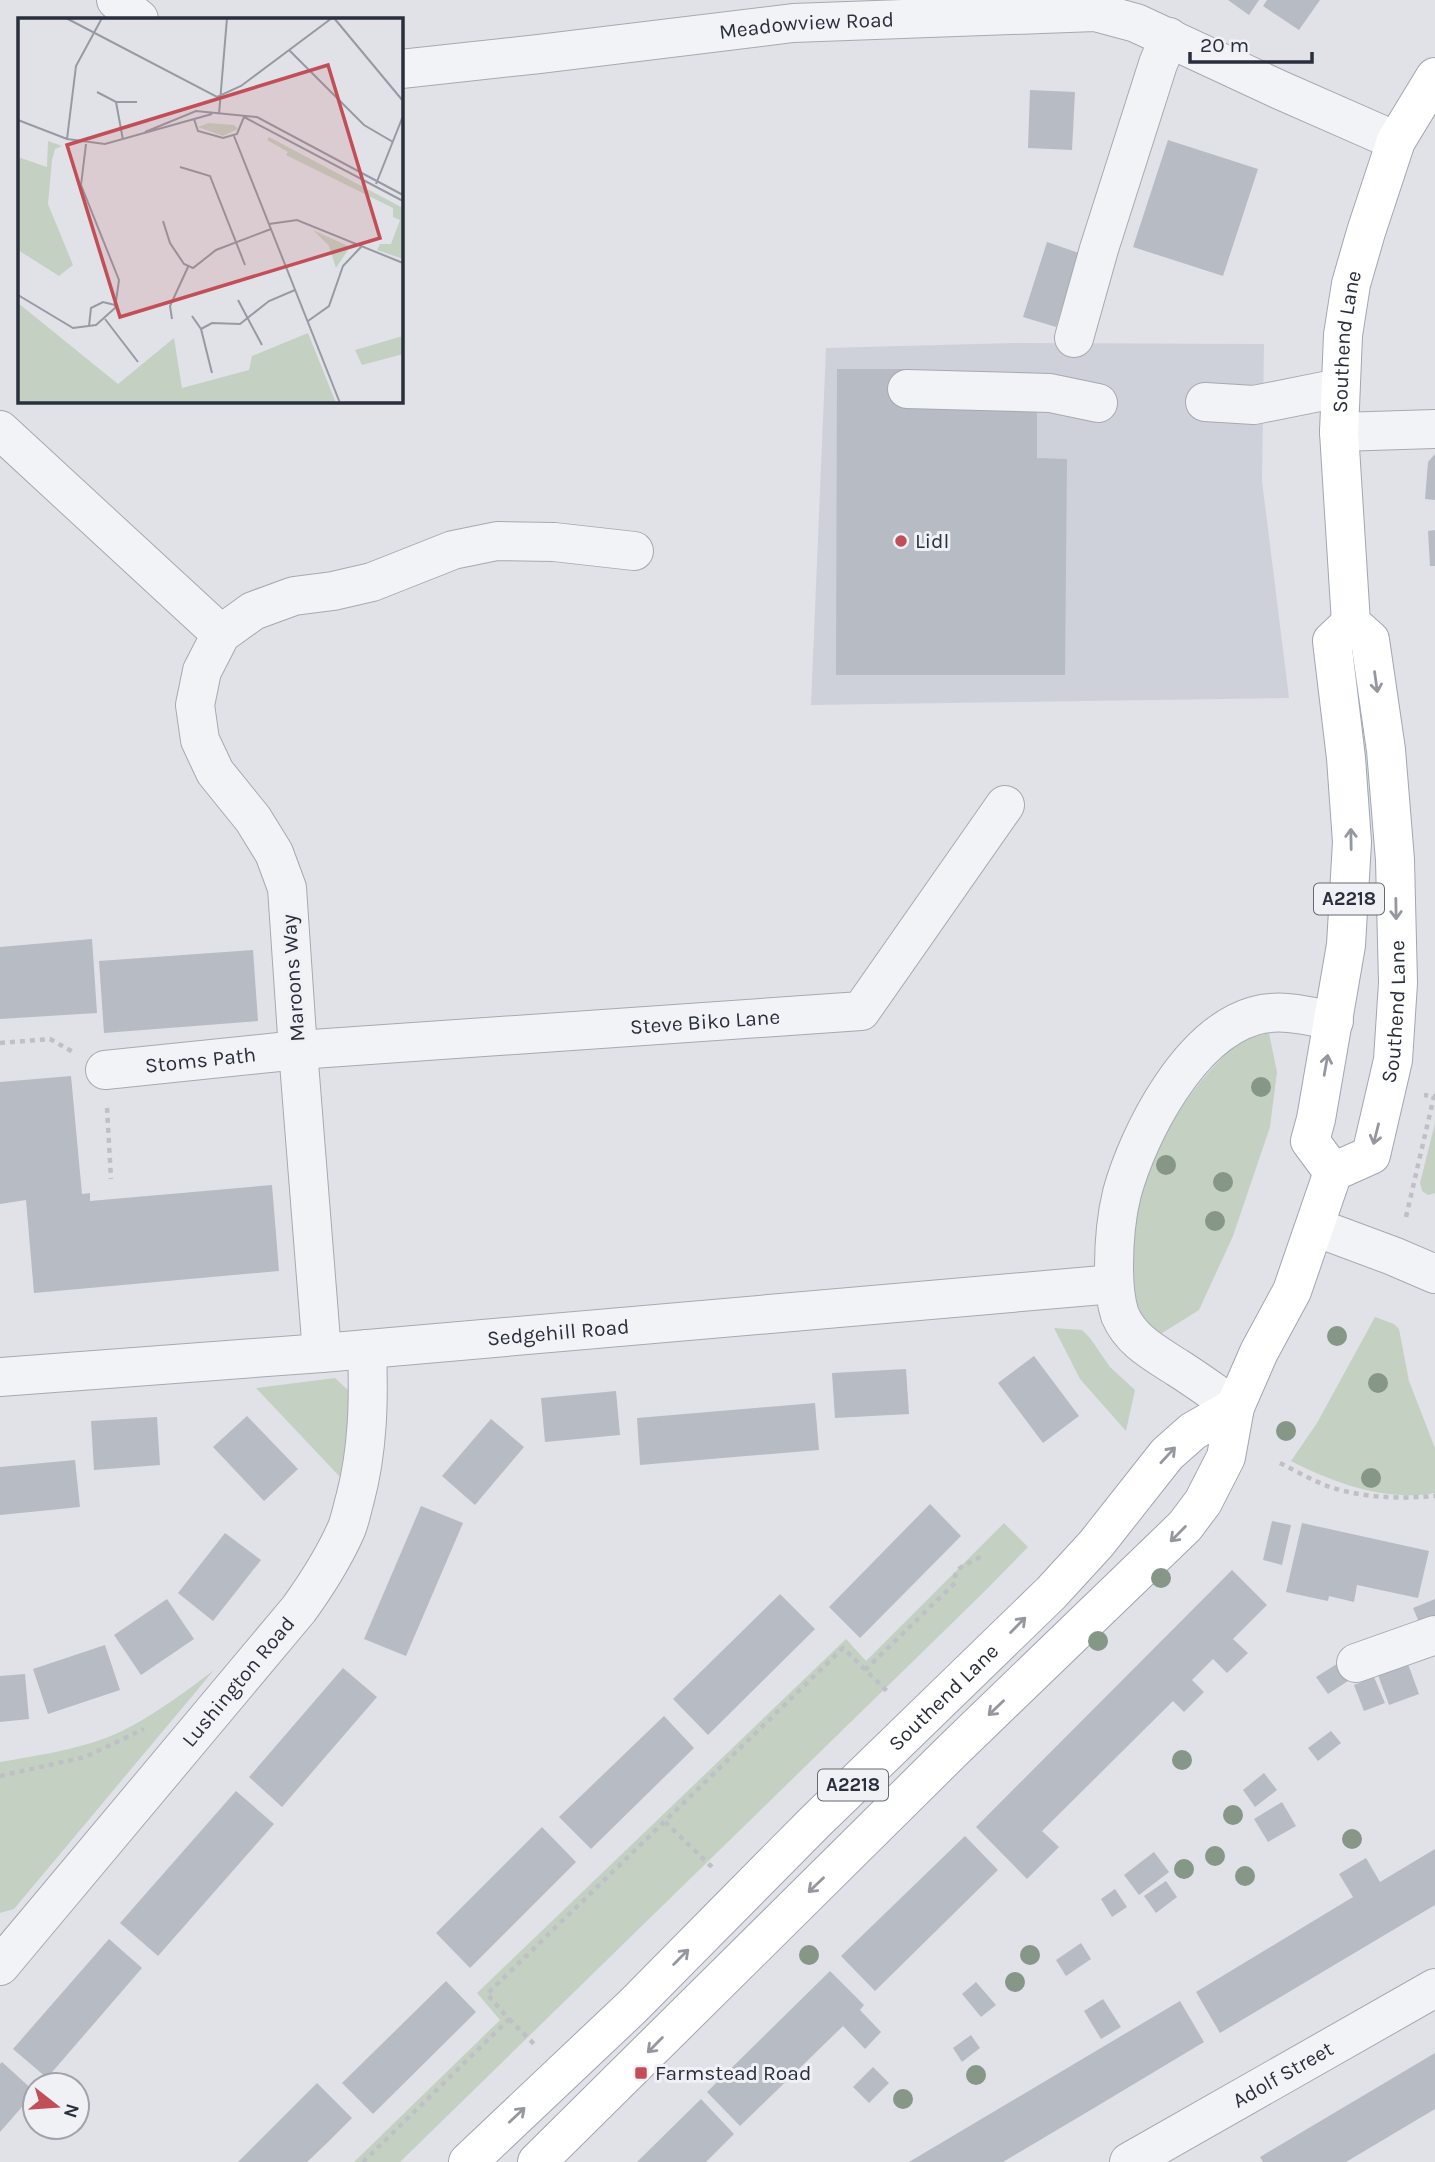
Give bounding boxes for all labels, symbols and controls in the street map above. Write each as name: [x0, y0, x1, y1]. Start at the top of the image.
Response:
street label: Meadowview Road: [718, 7, 894, 44]
inset map: [18, 18, 402, 402]
scale bar: [1190, 21, 1312, 65]
text: 20 m: [1200, 33, 1249, 57]
street label: Southend Lane: [1328, 268, 1366, 413]
place label: Lidl: [915, 529, 949, 553]
marker: Lidl: [893, 533, 909, 549]
one-way arrow: [1370, 670, 1383, 693]
one-way arrow: [1345, 828, 1358, 851]
road number: A2218: [1314, 884, 1384, 914]
one-way arrow: [1390, 897, 1403, 920]
street label: Maroons Way: [277, 913, 309, 1043]
street label: Southend Lane: [1376, 940, 1410, 1085]
street label: Steve Biko Lane: [629, 1005, 781, 1039]
street label: Stoms Path: [144, 1042, 257, 1078]
one-way arrow: [1319, 1054, 1333, 1077]
one-way arrow: [1369, 1122, 1382, 1145]
street label: Sedgehill Road: [486, 1314, 630, 1351]
one-way arrow: [1160, 1446, 1176, 1464]
one-way arrow: [1169, 1525, 1186, 1542]
street label: Lushington Road: [177, 1612, 300, 1752]
one-way arrow: [1009, 1617, 1026, 1634]
street label: Southend Lane: [884, 1639, 1003, 1756]
one-way arrow: [988, 1700, 1005, 1717]
road number: A2218: [818, 1770, 888, 1800]
one-way arrow: [808, 1876, 825, 1893]
one-way arrow: [673, 1949, 690, 1966]
street label: Adolf Street: [1228, 2036, 1337, 2113]
one-way arrow: [647, 2037, 664, 2054]
place label: Farmstead Road: [655, 2061, 811, 2085]
marker: Farmstead Road: [633, 2065, 649, 2081]
north arrow: [21, 2071, 91, 2141]
text: N: [59, 2101, 84, 2120]
one-way arrow: [508, 2106, 525, 2123]

